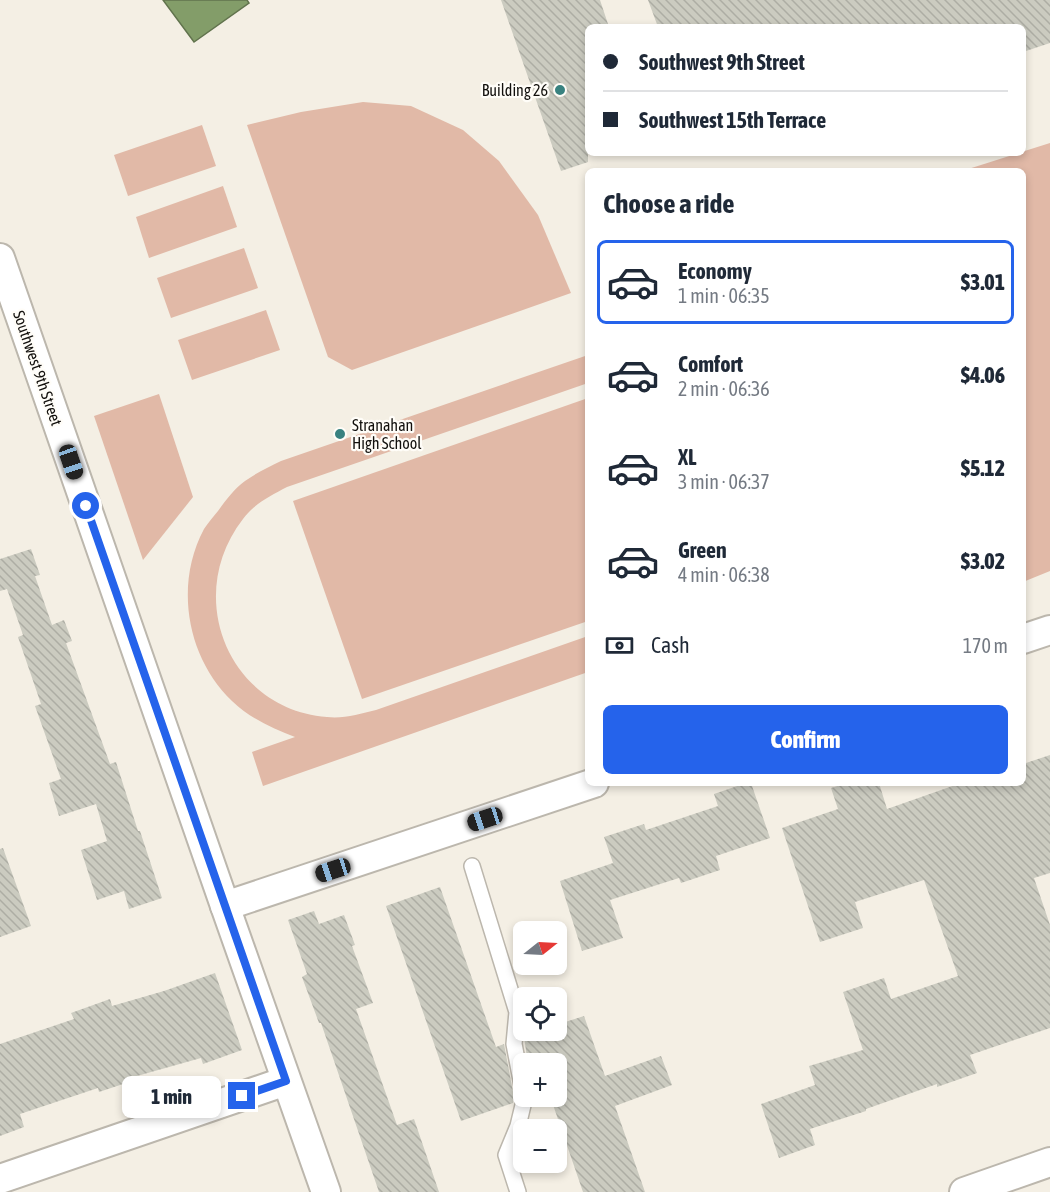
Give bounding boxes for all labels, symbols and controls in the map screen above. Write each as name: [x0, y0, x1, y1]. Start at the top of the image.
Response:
text: Southwest 9th Street: [639, 49, 805, 75]
place label: Building 26: [482, 81, 548, 100]
marker: Building 26: [553, 83, 567, 97]
text: Southwest 15th Terrace: [639, 107, 826, 133]
text: Choose a ride: [603, 188, 735, 219]
icon: car: [606, 255, 660, 309]
text: Economy: [678, 258, 752, 284]
text: $3.01: [961, 269, 1005, 295]
text: 1 min · 06:35: [678, 284, 770, 307]
street label: Southwest 9th Street: [10, 308, 66, 428]
icon: car: [606, 348, 660, 402]
text: Comfort: [678, 351, 743, 377]
text: $4.06: [961, 362, 1005, 388]
text: 2 min · 06:36: [678, 377, 770, 400]
place label: Stranahan High School: [352, 416, 422, 453]
marker: Stranahan High School: [333, 427, 347, 441]
icon: car: [606, 441, 660, 495]
car: [57, 442, 85, 482]
text: XL: [678, 444, 696, 470]
text: $5.12: [961, 455, 1005, 481]
text: 3 min · 06:37: [678, 470, 770, 493]
route start: [72, 492, 99, 519]
icon: car: [606, 534, 660, 588]
text: Green: [678, 537, 727, 563]
text: $3.02: [961, 548, 1005, 574]
text: 4 min · 06:38: [678, 563, 770, 586]
icon: cash: [603, 629, 636, 662]
text: Cash: [651, 632, 690, 658]
text: 170 m: [963, 634, 1008, 657]
button: Confirm: [603, 705, 1008, 774]
car: [465, 805, 505, 833]
car: [313, 856, 353, 884]
north arrow: [513, 921, 567, 975]
map controls: [513, 921, 567, 1173]
button: locate: [513, 987, 567, 1041]
button: +: [513, 1053, 567, 1107]
callout: 1 min: [122, 1075, 221, 1117]
route end: [228, 1082, 255, 1109]
text: 1 min: [151, 1085, 192, 1108]
button: −: [513, 1119, 567, 1173]

